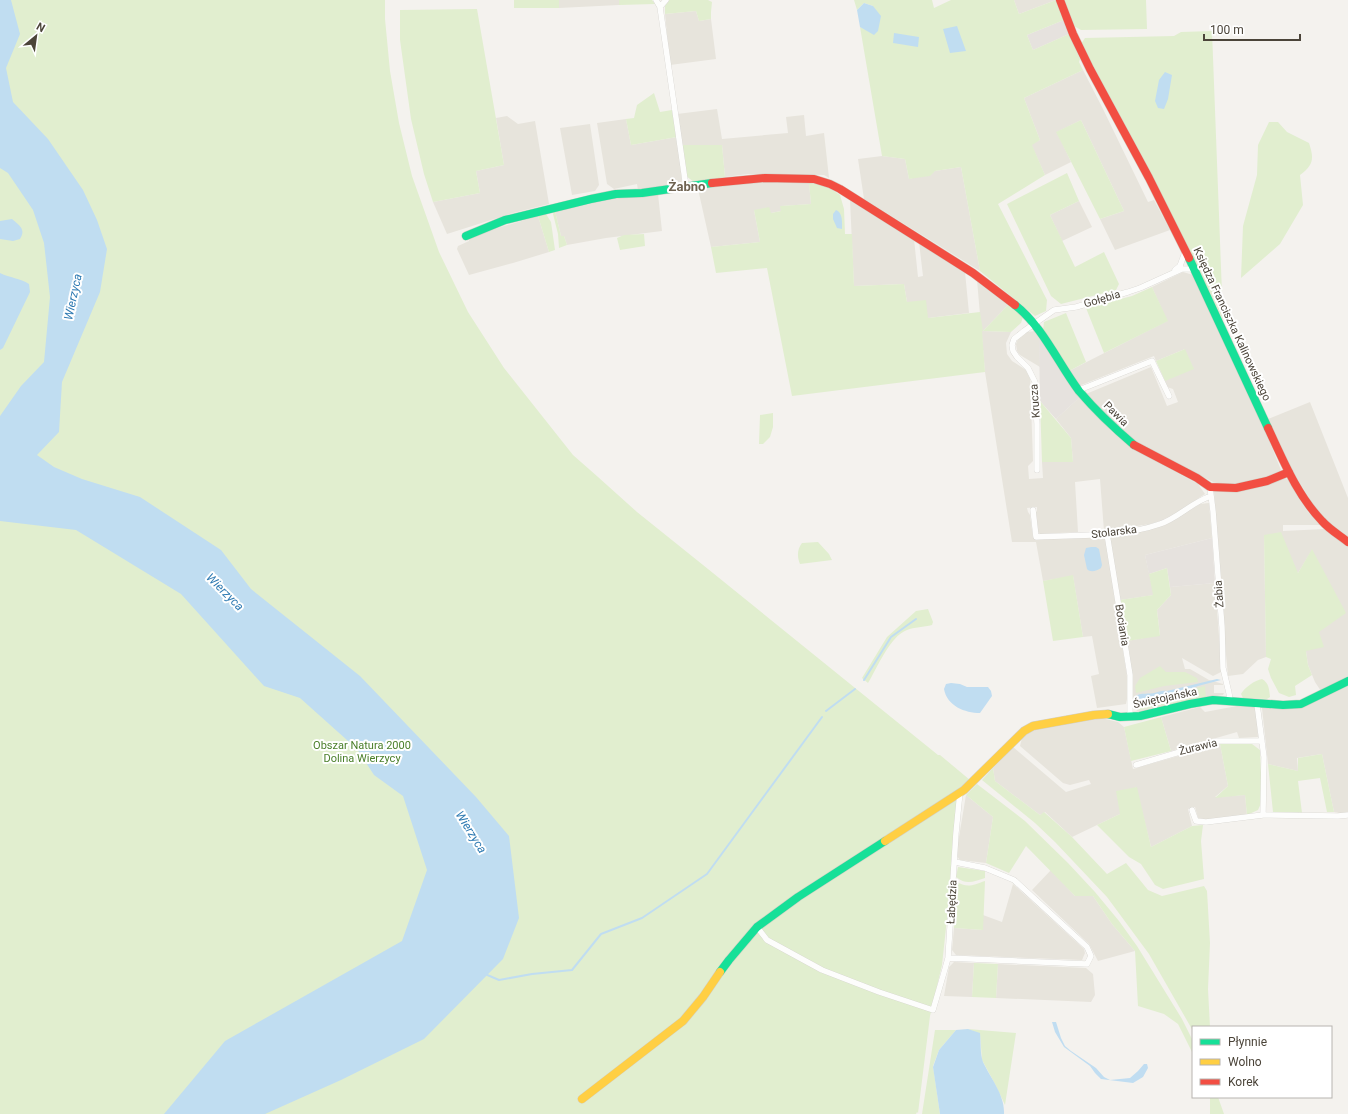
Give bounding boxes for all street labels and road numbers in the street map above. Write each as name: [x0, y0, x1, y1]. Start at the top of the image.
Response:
street label: Księdza Franciszka Kalinowskiego: [1191, 245, 1273, 403]
street label: Gołębia: [1082, 288, 1122, 310]
street label: Krucza: [1027, 384, 1043, 418]
street label: Pawia: [1101, 399, 1131, 429]
street label: Stolarska: [1090, 523, 1138, 541]
street label: Żabia: [1212, 580, 1226, 608]
street label: Bociania: [1112, 603, 1132, 647]
street label: Świętojańska: [1132, 685, 1198, 711]
street label: Żurawia: [1178, 736, 1218, 758]
street label: Łabędzia: [944, 880, 960, 924]

